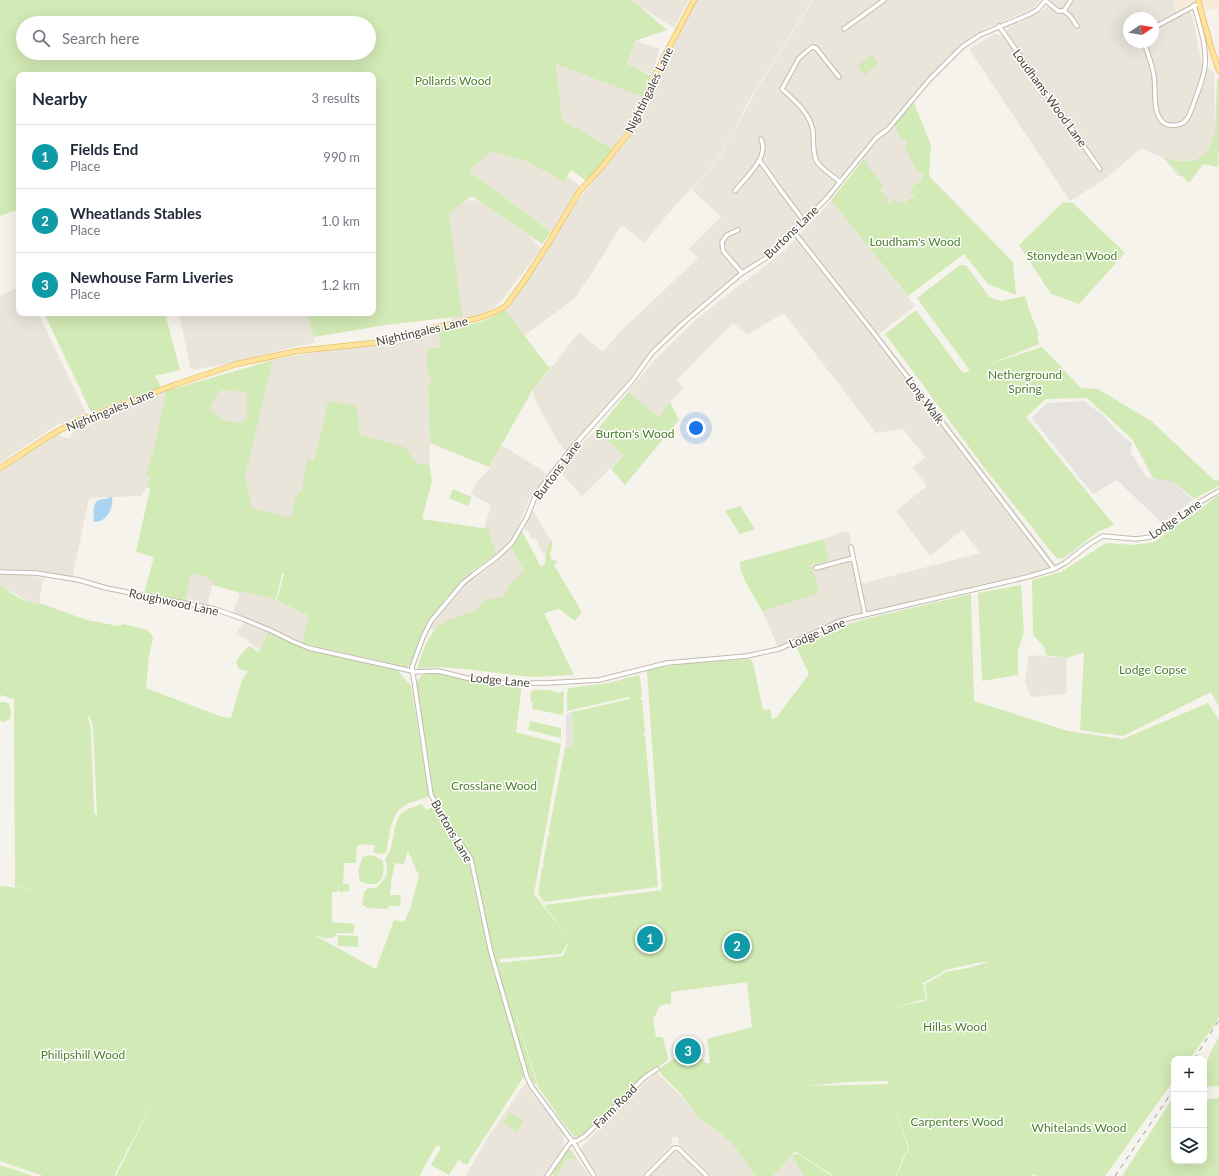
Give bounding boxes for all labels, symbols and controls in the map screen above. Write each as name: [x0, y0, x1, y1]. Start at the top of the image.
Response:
north arrow: [1123, 12, 1159, 48]
search box: [16, 16, 376, 60]
icon: search: [30, 27, 52, 49]
text: Search here: [62, 29, 139, 47]
street label: Nightingales Lane: [622, 45, 676, 135]
street label: Loudhams Wood Lane: [1010, 46, 1090, 150]
park label: Pollards Wood: [415, 73, 491, 88]
text: Nearby: [32, 88, 87, 109]
text: 3 results: [312, 90, 360, 106]
text: Fields End: [70, 140, 138, 158]
text: 1: [41, 149, 49, 165]
text: 990 m: [323, 149, 360, 165]
text: Place: [70, 158, 100, 174]
street label: Burtons Lane: [761, 202, 821, 262]
text: Wheatlands Stables: [70, 204, 202, 222]
text: 2: [41, 213, 49, 229]
text: 1.0 km: [321, 213, 360, 229]
text: Place: [70, 222, 100, 238]
park label: Loudham's Wood: [870, 234, 960, 249]
park label: Stonydean Wood: [1027, 248, 1117, 263]
text: Newhouse Farm Liveries: [70, 268, 233, 286]
text: 3: [41, 277, 49, 293]
text: 1.2 km: [321, 277, 360, 293]
text: Place: [70, 286, 100, 302]
street label: Nightingales Lane: [375, 313, 469, 349]
park label: Netherground Spring: [988, 367, 1062, 396]
street label: Long Walk: [902, 374, 948, 427]
street label: Nightingales Lane: [64, 385, 156, 435]
your location: [686, 418, 706, 438]
park label: Burton's Wood: [596, 426, 674, 441]
street label: Burtons Lane: [530, 438, 584, 502]
street label: Lodge Lane: [1146, 496, 1204, 542]
street label: Roughwood Lane: [128, 585, 220, 619]
street label: Lodge Lane: [786, 614, 848, 652]
park label: Lodge Copse: [1119, 662, 1187, 677]
street label: Lodge Lane: [469, 670, 531, 690]
park label: Crosslane Wood: [451, 778, 537, 793]
street label: Burtons Lane: [428, 797, 476, 865]
pin: 1: [637, 924, 663, 954]
pin: 2: [724, 931, 750, 961]
park label: Hillas Wood: [923, 1019, 987, 1034]
pin: 3: [675, 1036, 701, 1066]
park label: Philipshill Wood: [41, 1047, 125, 1062]
map controls: [1171, 1056, 1207, 1164]
button: +: [1171, 1056, 1207, 1092]
street label: Farm Road: [590, 1081, 640, 1131]
button: −: [1171, 1092, 1207, 1128]
park label: Carpenters Wood: [910, 1114, 1004, 1129]
park label: Whitelands Wood: [1032, 1120, 1126, 1135]
button: layers: [1171, 1128, 1207, 1164]

